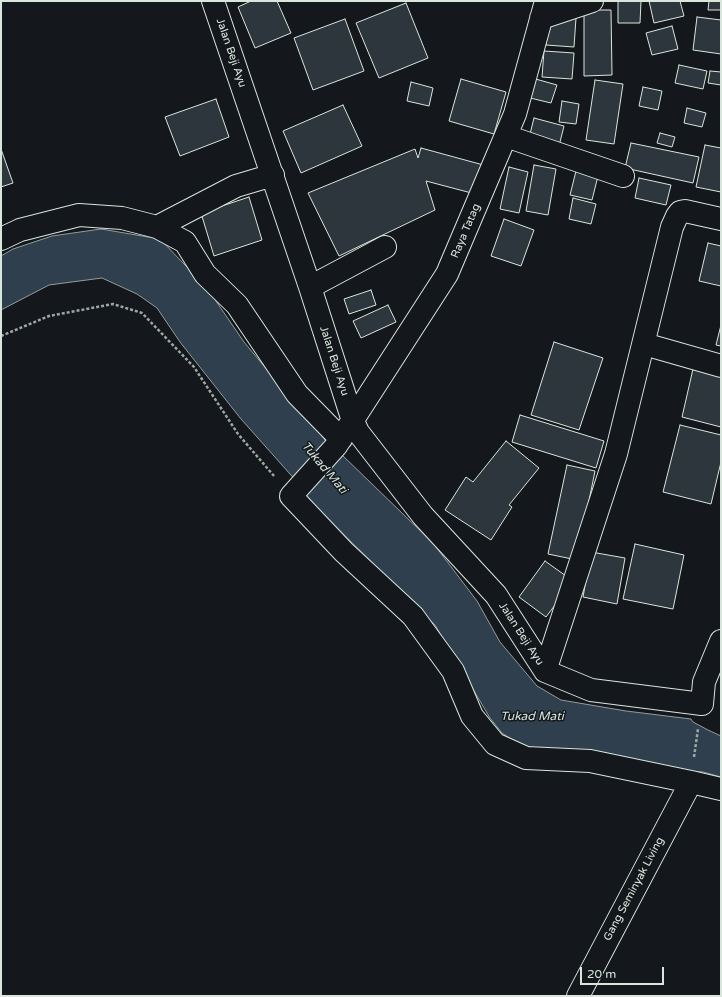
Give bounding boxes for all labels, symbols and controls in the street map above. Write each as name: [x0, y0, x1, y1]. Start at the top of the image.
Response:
street label: Jalan Beji Ayu: [213, 17, 249, 89]
street label: Raya Tatag: [449, 202, 483, 260]
street label: Jalan Beji Ayu: [317, 325, 351, 397]
water label: Tukad Mati: [298, 439, 350, 497]
street label: Jalan Beji Ayu: [496, 600, 546, 668]
water label: Tukad Mati: [500, 710, 564, 724]
street label: Gang Seminyak Living: [601, 835, 667, 943]
scale bar: [582, 959, 666, 985]
text: 20 m: [587, 967, 616, 981]

